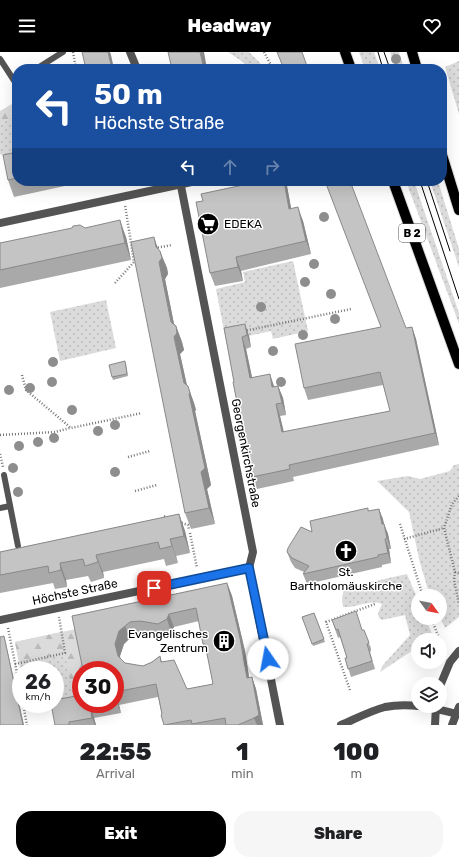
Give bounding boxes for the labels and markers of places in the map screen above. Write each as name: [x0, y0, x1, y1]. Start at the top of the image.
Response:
supermarket icon: EDEKA: [195, 211, 221, 237]
place label: EDEKA: [224, 217, 262, 231]
church icon: St. Bartholomäuskirche: [333, 538, 359, 564]
place label: St. Bartholomäuskirche: [290, 565, 403, 593]
pin: [137, 571, 171, 605]
place label: Evangelisches Zentrum: [128, 627, 208, 655]
building icon: Evangelisches Zentrum: [211, 628, 237, 654]

